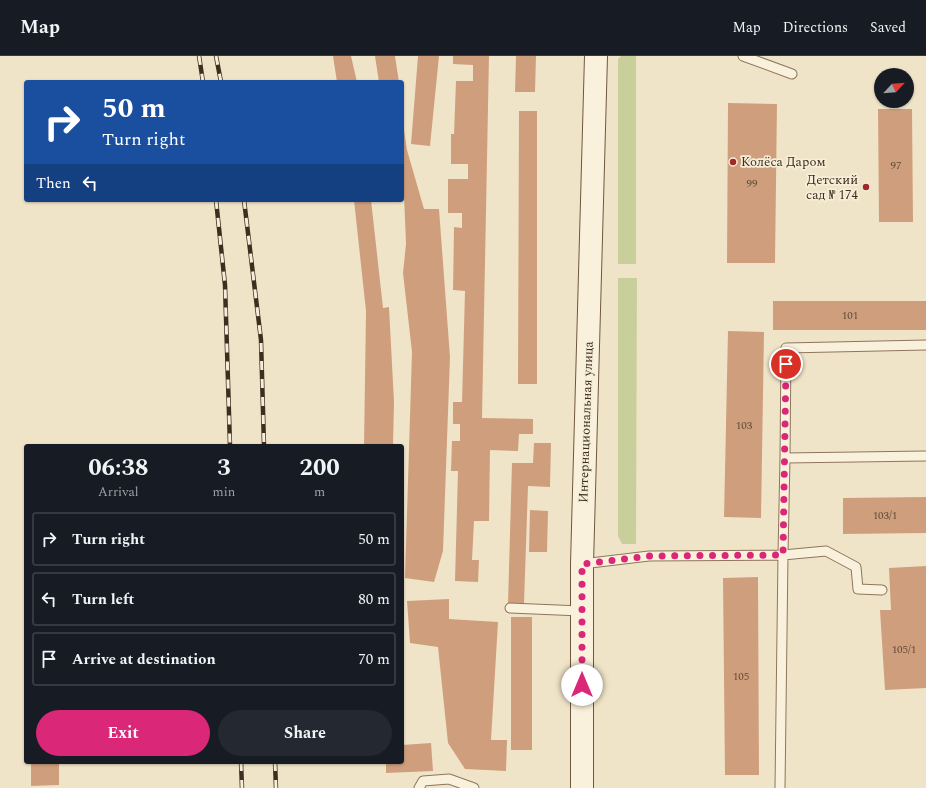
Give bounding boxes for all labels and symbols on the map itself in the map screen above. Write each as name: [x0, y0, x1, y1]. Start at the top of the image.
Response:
north arrow: [874, 68, 914, 108]
place label: Колёса Даром: [741, 152, 826, 172]
marker: Колёса Даром: [728, 157, 738, 167]
house number: 97: [891, 157, 902, 174]
place label: Детский сад № 174: [806, 170, 858, 205]
house number: 99: [747, 175, 758, 192]
marker: Детский сад № 174: [861, 182, 871, 192]
house number: 101: [842, 307, 858, 324]
street label: Интернациональная улица: [573, 340, 599, 503]
pin: [769, 347, 803, 381]
house number: 103: [736, 417, 753, 434]
house number: 103/1: [873, 507, 897, 524]
house number: 105/1: [892, 641, 916, 658]
position arrow: [561, 664, 603, 706]
house number: 105: [733, 668, 749, 685]

